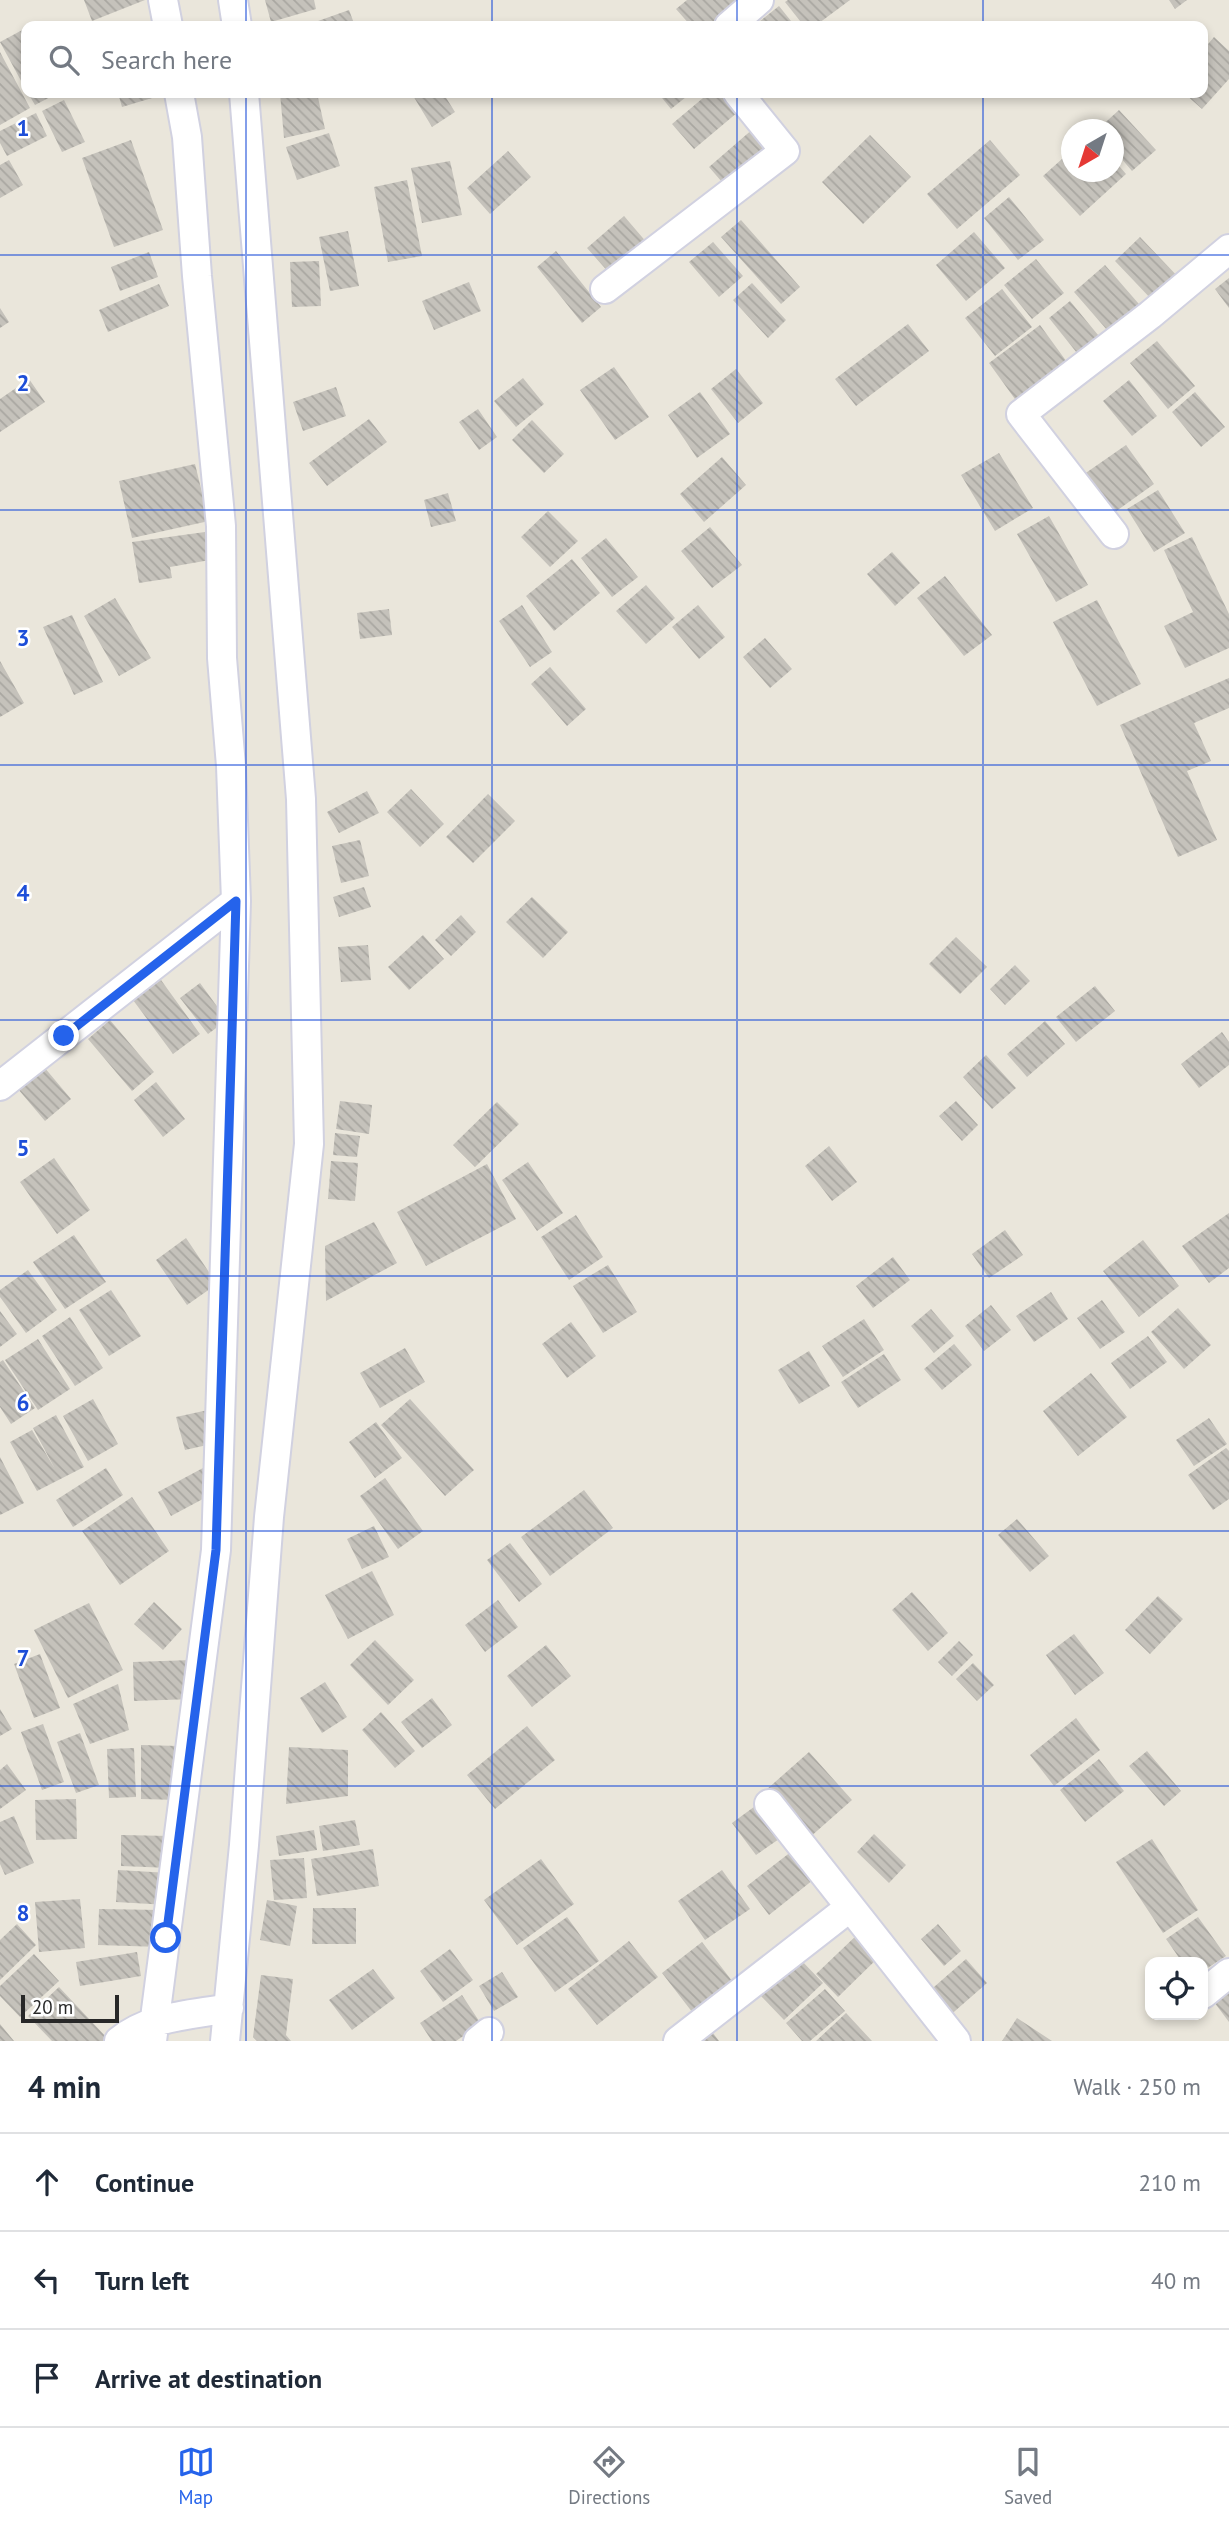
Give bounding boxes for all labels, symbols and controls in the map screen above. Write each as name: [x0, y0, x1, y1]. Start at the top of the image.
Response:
search box: [21, 21, 1208, 98]
icon: search: [45, 41, 83, 79]
text: Search here: [101, 43, 232, 76]
text: 1: [16, 113, 30, 142]
north arrow: [1061, 119, 1124, 182]
text: 2: [16, 368, 30, 397]
text: 3: [16, 623, 30, 652]
text: 4: [16, 878, 30, 907]
route end: [48, 1020, 79, 1051]
text: 5: [16, 1133, 30, 1162]
text: 6: [16, 1388, 30, 1417]
text: 7: [16, 1643, 30, 1672]
text: 8: [16, 1898, 30, 1927]
route start: [150, 1922, 181, 1953]
map controls: [1145, 1957, 1208, 2020]
button: locate: [1145, 1957, 1208, 2020]
scale bar: [21, 1992, 119, 2024]
text: 20 m: [32, 1995, 73, 2019]
text: 4 min: [28, 2067, 101, 2106]
text: Walk · 250 m: [1074, 2072, 1201, 2101]
icon: ahead: [28, 2163, 66, 2201]
text: Continue: [95, 2166, 194, 2199]
text: 210 m: [1139, 2168, 1201, 2197]
icon: left: [28, 2261, 66, 2299]
text: Turn left: [95, 2264, 189, 2297]
text: 40 m: [1151, 2266, 1201, 2295]
icon: arrive: [28, 2359, 66, 2397]
text: Arrive at destination: [95, 2362, 322, 2395]
tab: Map: [177, 2443, 215, 2509]
tab: Directions: [568, 2443, 650, 2509]
tab: Saved: [1004, 2443, 1052, 2509]

